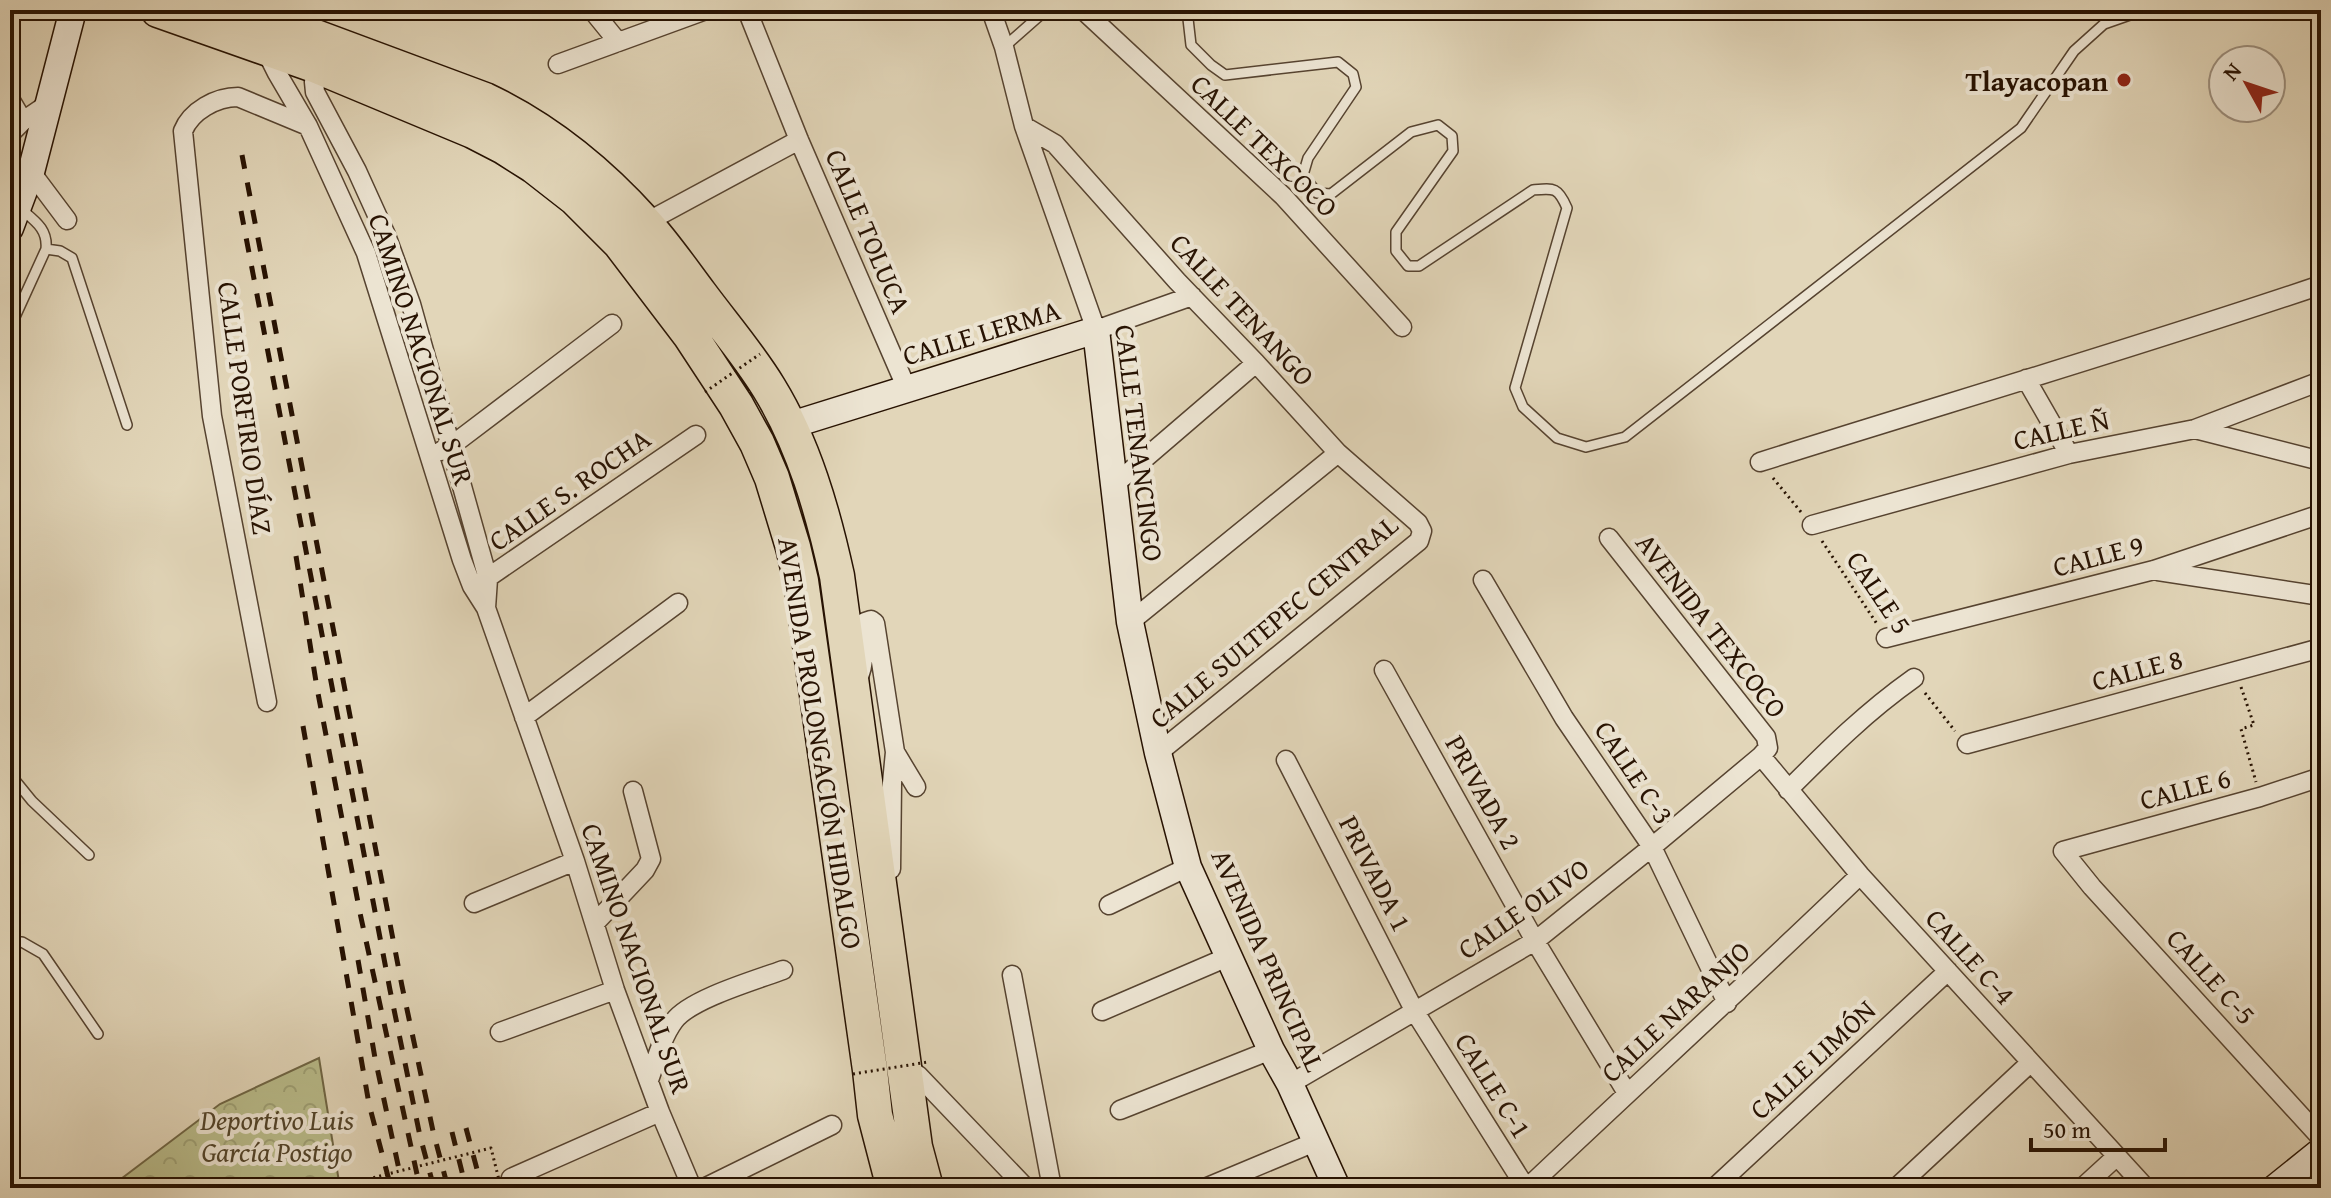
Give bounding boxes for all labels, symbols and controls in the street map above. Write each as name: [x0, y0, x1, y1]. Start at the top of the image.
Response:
north arrow: [2207, 44, 2287, 124]
text: N: [2215, 55, 2249, 87]
place label: Tlayacopan: [1966, 60, 2108, 101]
street label: CALLE TEXCOCO: [1182, 64, 1348, 226]
marker: Tlayacopan: [2115, 71, 2133, 89]
street label: CALLE TOLUCA: [816, 142, 922, 320]
street label: CAMINO NACIONAL SUR: [359, 208, 486, 491]
street label: CALLE TENANGO: [1161, 223, 1325, 395]
street label: CALLE PORFIRIO DÍAZ: [208, 279, 284, 537]
street label: CALLE LERMA: [897, 289, 1065, 375]
street label: CALLE TENANCINGO: [1105, 322, 1175, 564]
street label: CALLE Ñ: [2009, 398, 2113, 460]
street label: CALLE S. ROCHA: [480, 418, 658, 560]
street label: CALLE SULTEPEC CENTRAL: [1140, 504, 1407, 737]
street label: CALLE 9: [2048, 523, 2148, 587]
street label: AVENIDA TEXCOCO: [1627, 524, 1797, 726]
street label: AVENIDA PROLONGACIÓN HIDALGO: [768, 534, 874, 952]
street label: CALLE 5: [1837, 542, 1923, 642]
street label: CALLE 8: [2087, 637, 2187, 701]
street label: CALLE C-3: [1585, 712, 1685, 832]
street label: PRIVADA 2: [1436, 727, 1532, 857]
street label: CALLE 6: [2135, 756, 2235, 820]
street label: PRIVADA 1: [1329, 808, 1423, 938]
street label: CAMINO NACIONAL SUR: [571, 817, 703, 1100]
street label: AVENIDA PRINCIPAL: [1202, 842, 1337, 1078]
street label: CALLE OLIVO: [1449, 847, 1597, 969]
street label: CALLE C-4: [1917, 899, 2025, 1013]
street label: CALLE C-5: [2158, 919, 2266, 1033]
street label: CALLE NARANJO: [1591, 931, 1759, 1091]
street label: CALLE LIMÓN: [1740, 990, 1884, 1128]
street label: CALLE C-1: [1446, 1024, 1542, 1146]
park label: Deportivo Luis García Postigo: [199, 1099, 354, 1172]
scale bar: [2031, 1102, 2165, 1152]
text: 50 m: [2043, 1112, 2091, 1147]

